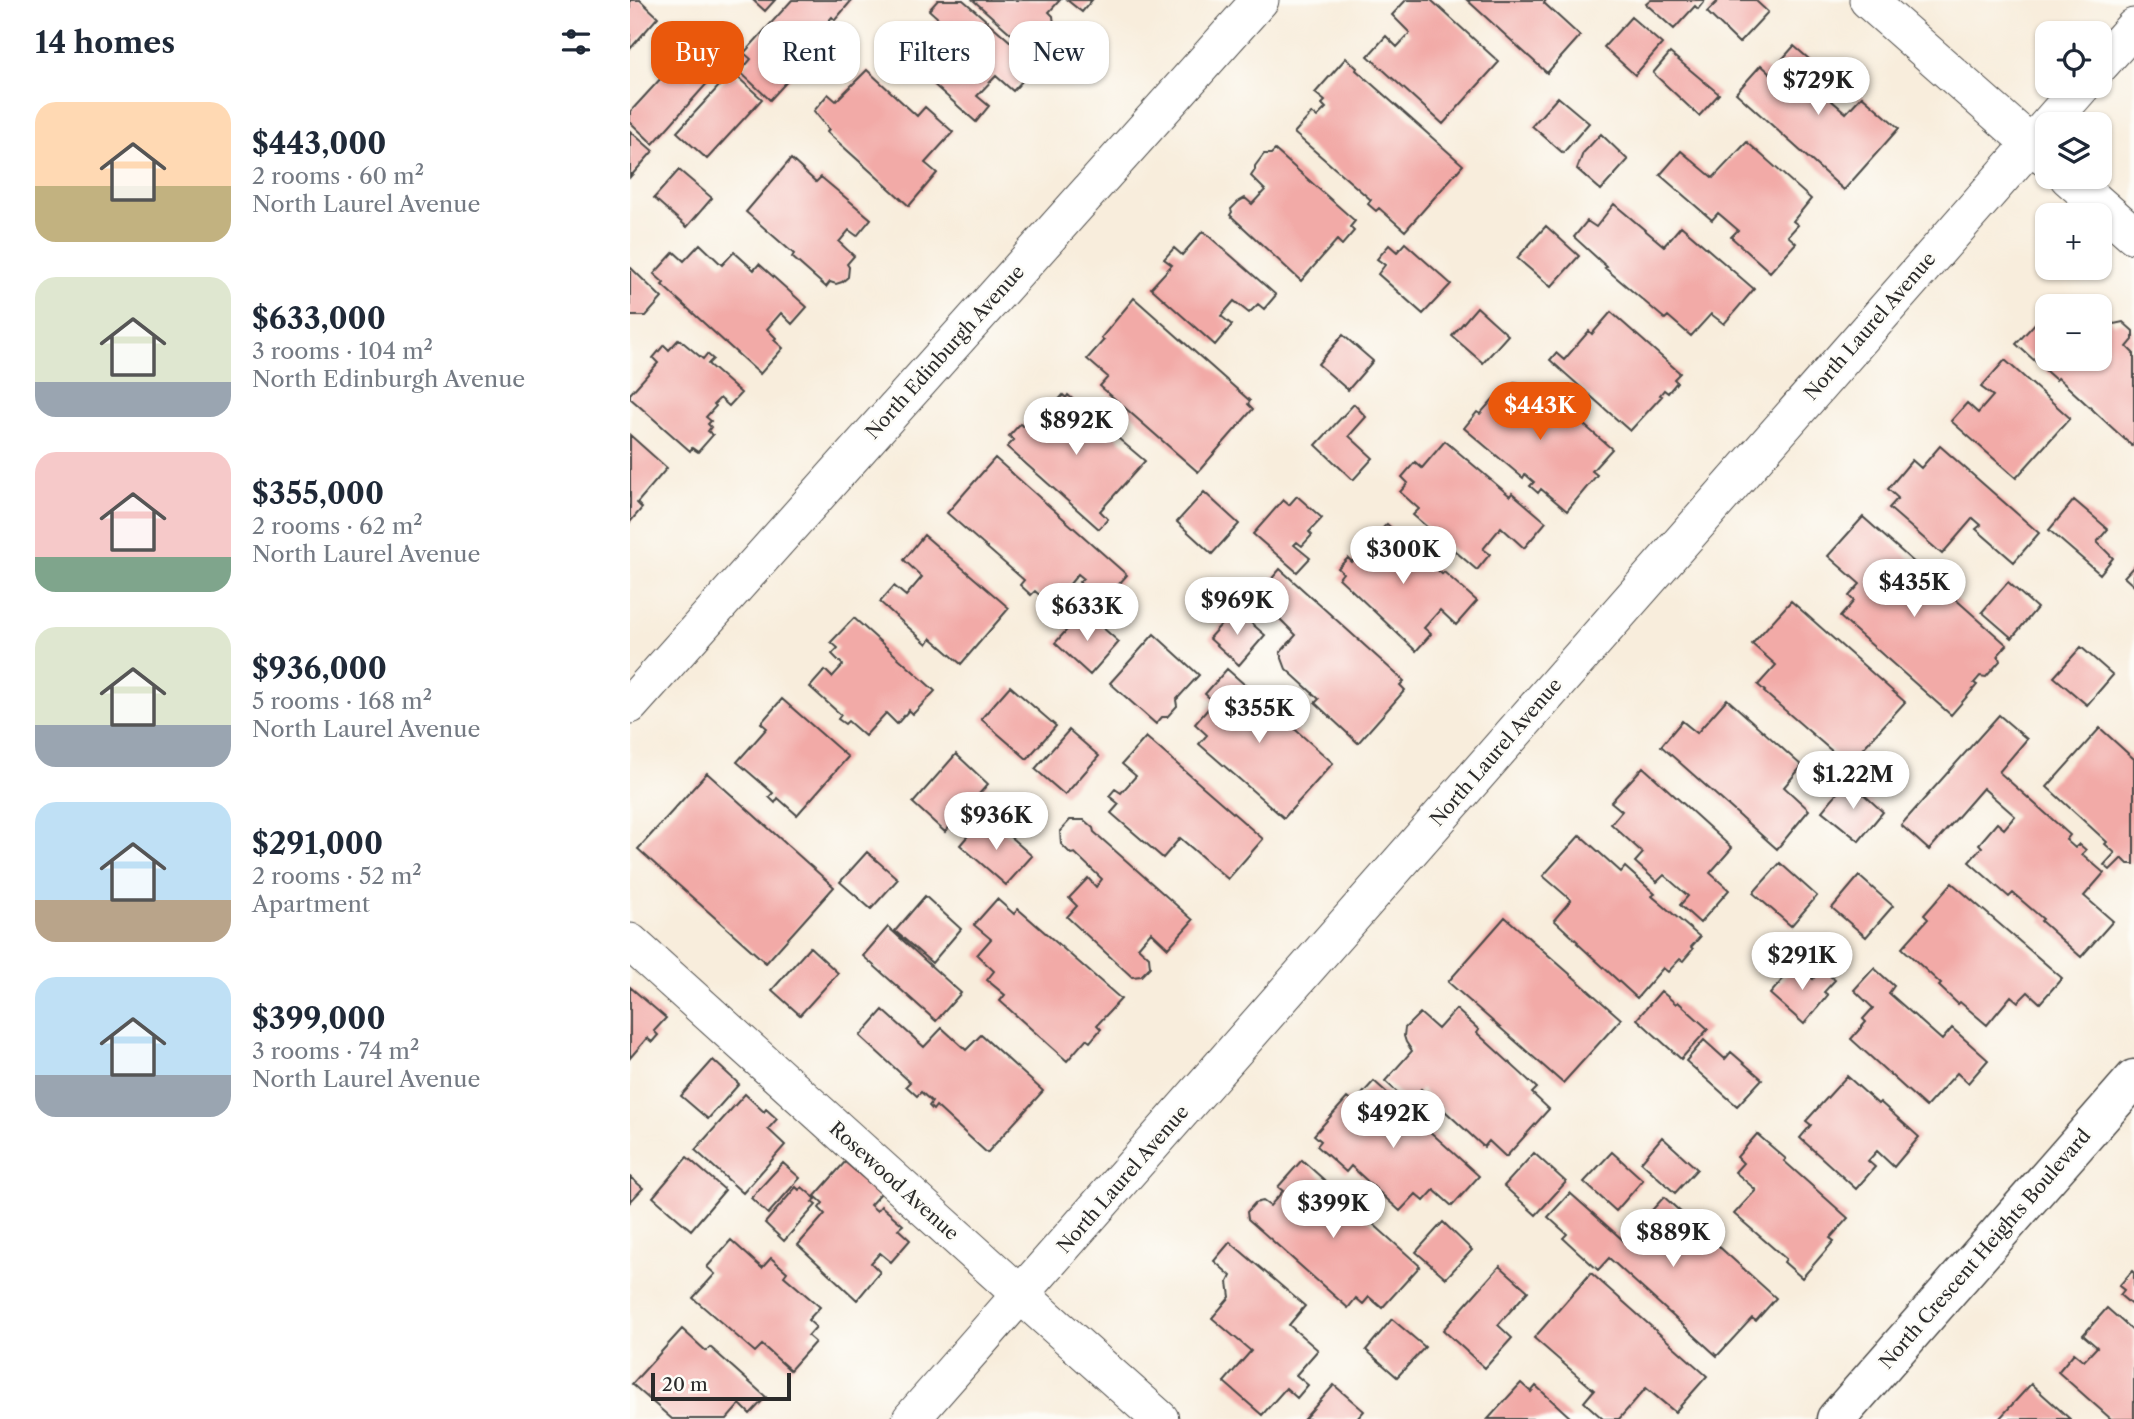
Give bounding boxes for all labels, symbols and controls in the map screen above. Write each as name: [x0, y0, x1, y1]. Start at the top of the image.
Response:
chip: Buy: [651, 21, 744, 84]
chip: Rent: [758, 21, 860, 84]
chip: Filters: [874, 21, 995, 84]
chip: New: [1009, 21, 1109, 84]
map controls: [2035, 21, 2112, 371]
button: locate: [2035, 21, 2112, 98]
icon: filters: [557, 23, 595, 61]
text: 14 homes: [35, 24, 175, 61]
pin: $729K: [1769, 58, 1867, 117]
text: $729K: [1783, 66, 1853, 94]
button: layers: [2035, 112, 2112, 189]
text: $443,000: [252, 125, 386, 162]
icon: home: [91, 130, 175, 214]
text: 2 rooms · 60 m²: [252, 162, 424, 190]
text: North Laurel Avenue: [252, 190, 480, 218]
button: +: [2035, 203, 2112, 280]
street label: North Laurel Avenue: [1799, 247, 1941, 405]
street label: North Edinburgh Avenue: [861, 260, 1029, 444]
button: −: [2035, 294, 2112, 371]
text: $633,000: [252, 300, 386, 337]
icon: home: [91, 305, 175, 389]
text: 3 rooms · 104 m²: [252, 337, 433, 365]
text: North Edinburgh Avenue: [252, 365, 525, 393]
pin: $443K: [1491, 382, 1589, 442]
text: $443K: [1504, 391, 1576, 419]
pin: $892K: [1027, 398, 1125, 457]
text: $892K: [1040, 406, 1112, 434]
text: $355,000: [252, 475, 384, 512]
icon: home: [91, 480, 175, 564]
text: 2 rooms · 62 m²: [252, 512, 423, 540]
pin: $300K: [1354, 526, 1452, 586]
text: $300K: [1366, 535, 1440, 563]
text: North Laurel Avenue: [252, 540, 480, 568]
pin: $435K: [1865, 560, 1963, 619]
text: $435K: [1879, 568, 1949, 596]
pin: $969K: [1188, 578, 1286, 637]
pin: $633K: [1038, 584, 1136, 643]
text: $969K: [1201, 586, 1273, 614]
text: $633K: [1052, 592, 1122, 620]
text: $936,000: [252, 650, 387, 687]
icon: home: [91, 655, 175, 739]
street label: North Laurel Avenue: [1425, 673, 1567, 831]
pin: $355K: [1210, 686, 1308, 745]
text: 5 rooms · 168 m²: [252, 687, 432, 715]
text: $355K: [1224, 694, 1294, 722]
text: North Laurel Avenue: [252, 715, 480, 743]
pin: $1.22M: [1796, 752, 1910, 811]
text: $1.22M: [1812, 760, 1894, 788]
pin: $936K: [947, 792, 1045, 852]
text: $936K: [960, 801, 1032, 829]
text: $291,000: [252, 825, 383, 862]
icon: home: [91, 830, 175, 914]
text: 2 rooms · 52 m²: [252, 862, 422, 890]
text: Apartment: [252, 890, 370, 918]
pin: $291K: [1753, 932, 1851, 992]
text: $291K: [1768, 941, 1836, 969]
text: $399,000: [252, 1000, 386, 1037]
icon: home: [91, 1005, 175, 1089]
text: 3 rooms · 74 m²: [252, 1037, 419, 1065]
text: North Laurel Avenue: [252, 1065, 480, 1093]
pin: $492K: [1344, 1090, 1442, 1150]
text: $492K: [1357, 1099, 1429, 1127]
street label: North Laurel Avenue: [1052, 1100, 1194, 1258]
street label: Rosewood Avenue: [825, 1117, 963, 1245]
street label: North Crescent Heights Boulevard: [1875, 1124, 2096, 1374]
pin: $399K: [1284, 1180, 1382, 1240]
text: $399K: [1297, 1189, 1369, 1217]
pin: $889K: [1624, 1210, 1722, 1269]
text: $889K: [1636, 1218, 1710, 1246]
scale bar: [651, 1370, 791, 1402]
text: 20 m: [662, 1373, 708, 1396]

